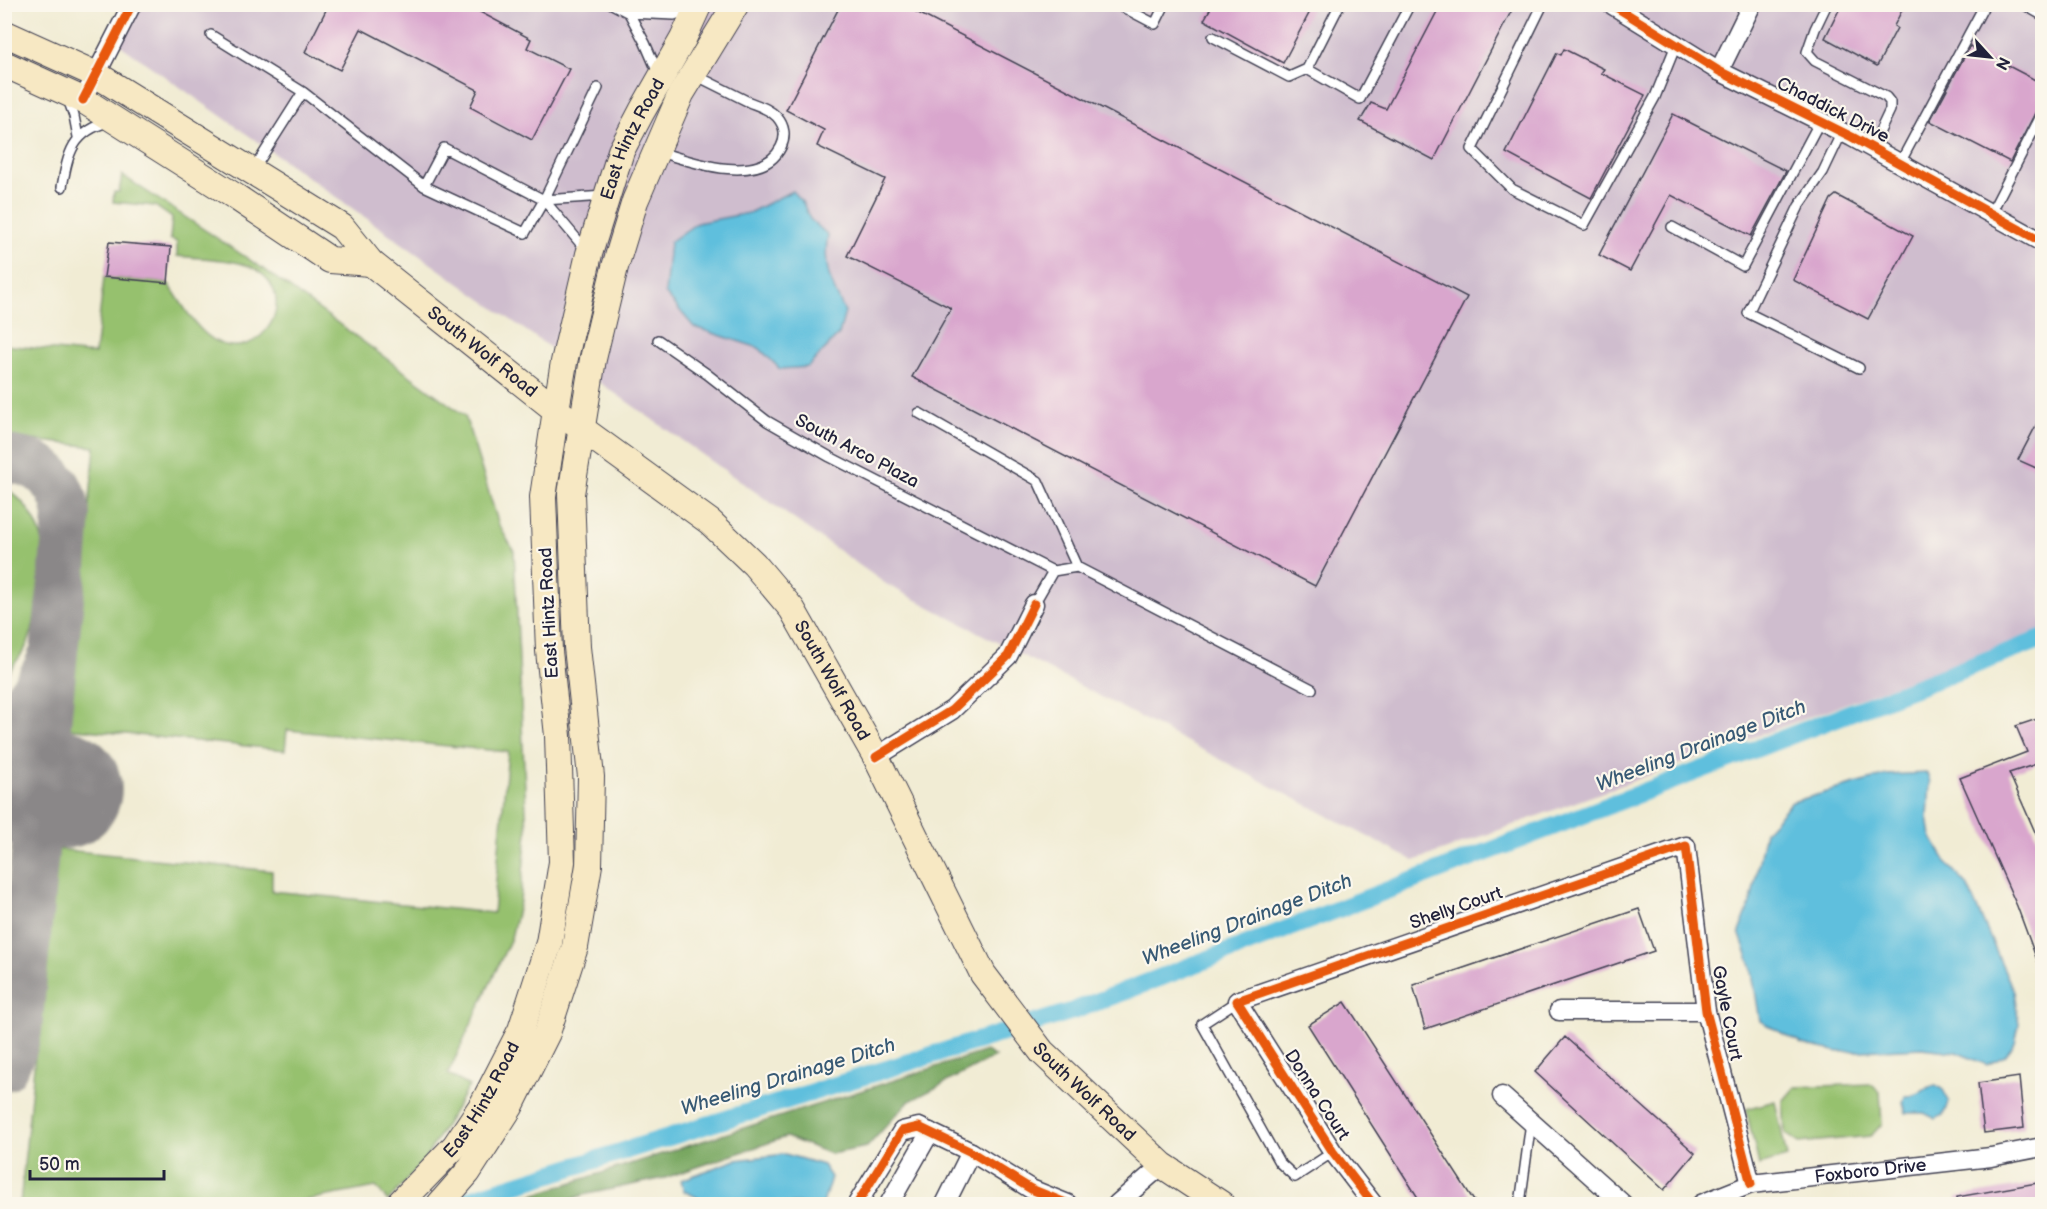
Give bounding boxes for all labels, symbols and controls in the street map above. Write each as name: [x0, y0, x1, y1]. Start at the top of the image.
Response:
north arrow: [1960, 27, 2020, 87]
text: N: [1991, 53, 2013, 73]
street label: Chaddick Drive: [1773, 73, 1893, 148]
street label: East Hintz Road: [596, 75, 669, 202]
street label: South Wolf Road: [423, 302, 542, 402]
street label: South Arco Plaza: [792, 410, 922, 492]
street label: East Hintz Road: [535, 547, 563, 679]
street label: South Wolf Road: [790, 617, 875, 744]
water label: Wheeling Drainage Ditch: [1593, 695, 1809, 797]
water label: Wheeling Drainage Ditch: [1139, 869, 1355, 971]
street label: Shelly Court: [1407, 882, 1505, 934]
street label: Gayle Court: [1708, 964, 1747, 1063]
water label: Wheeling Drainage Ditch: [678, 1033, 898, 1121]
street label: East Hintz Road: [439, 1038, 524, 1162]
street label: South Wolf Road: [1028, 1038, 1140, 1145]
street label: Donna Court: [1280, 1046, 1354, 1145]
scale bar: [30, 1143, 164, 1181]
text: 50 m: [39, 1154, 80, 1175]
street label: Foxboro Drive: [1813, 1154, 1928, 1187]

